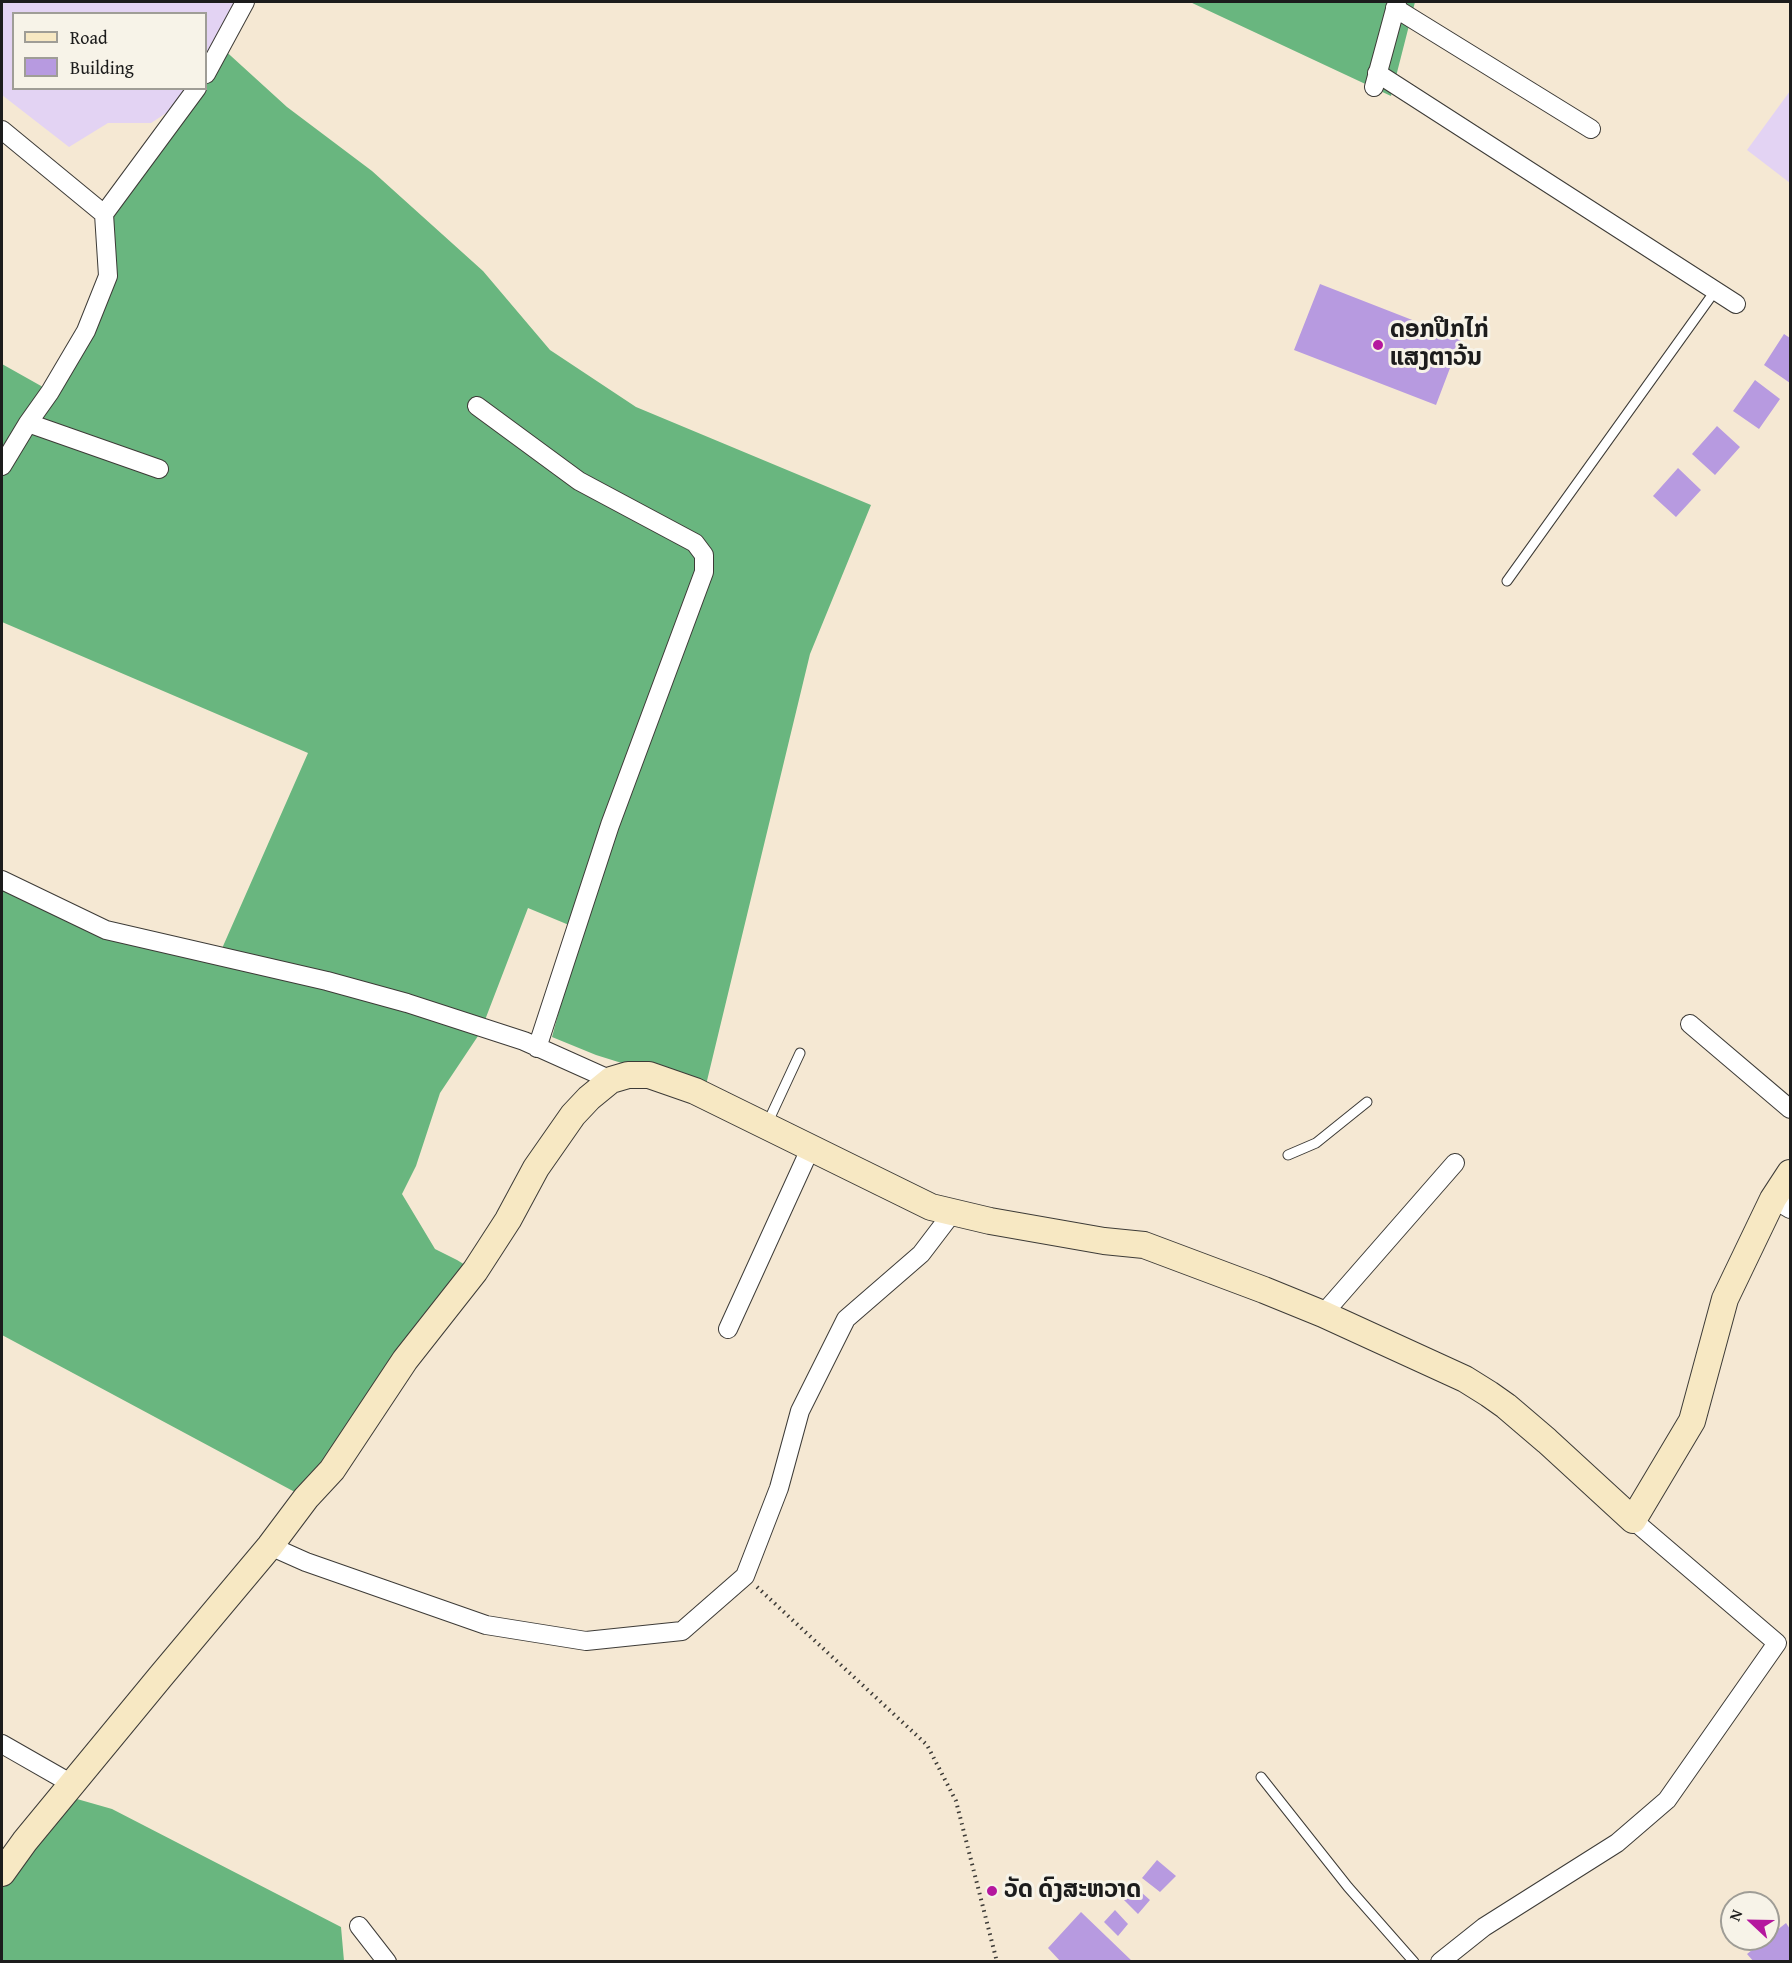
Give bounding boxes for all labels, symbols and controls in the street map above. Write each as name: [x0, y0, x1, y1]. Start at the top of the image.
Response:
legend: [12, 12, 207, 90]
text: Road: [70, 24, 108, 51]
text: Building: [70, 54, 134, 81]
place label: ດອກປີກໄກ່ ແສງຕາວ້ນ: [1390, 317, 1489, 373]
marker: ດອກປີກໄກ່ ແສງຕາວ້ນ: [1371, 338, 1385, 352]
place label: ວັດ ດົງສະຫວາດ: [1004, 1877, 1141, 1905]
marker: ວັດ ດົງສະຫວາດ: [985, 1884, 999, 1898]
north arrow: [1720, 1891, 1780, 1951]
text: N: [1722, 1906, 1748, 1924]

